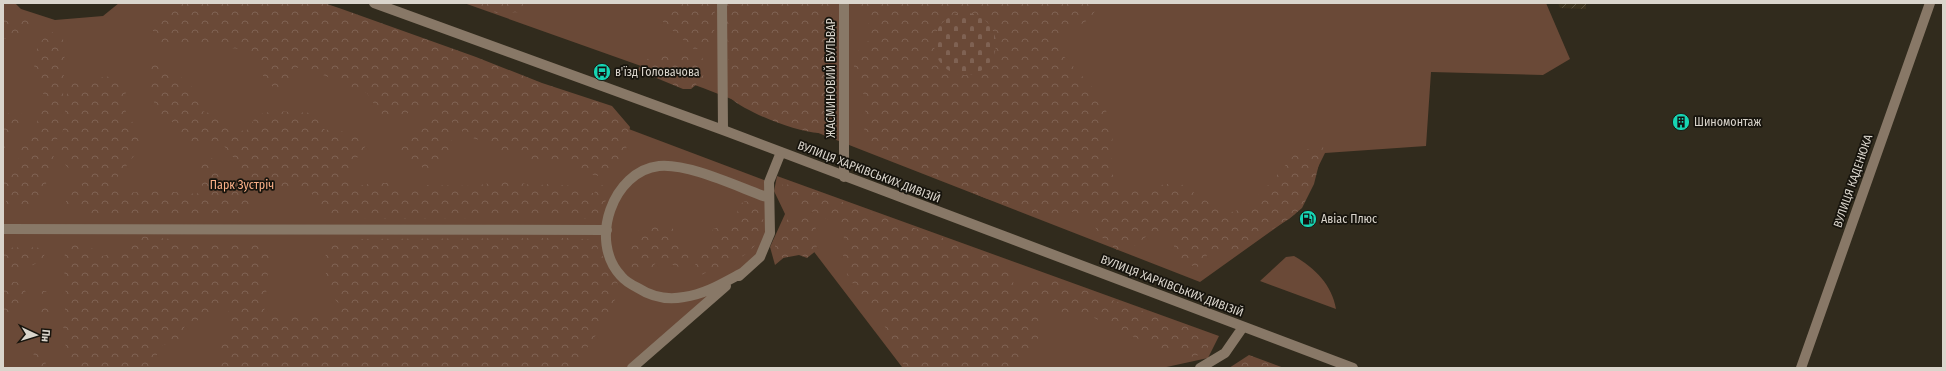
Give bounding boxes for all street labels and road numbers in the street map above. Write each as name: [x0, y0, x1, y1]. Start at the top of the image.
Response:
street label: ЖАСМИНОВИЙ БУЛЬВАР: [823, 18, 838, 138]
street label: ВУЛИЦЯ КАДЕНЮКА: [1830, 132, 1876, 229]
street label: ВУЛИЦЯ ХАРКІВСЬКИХ ДИВІЗІЙ: [796, 137, 943, 206]
street label: ВУЛИЦЯ ХАРКІВСЬКИХ ДИВІЗІЙ: [1099, 251, 1246, 320]

